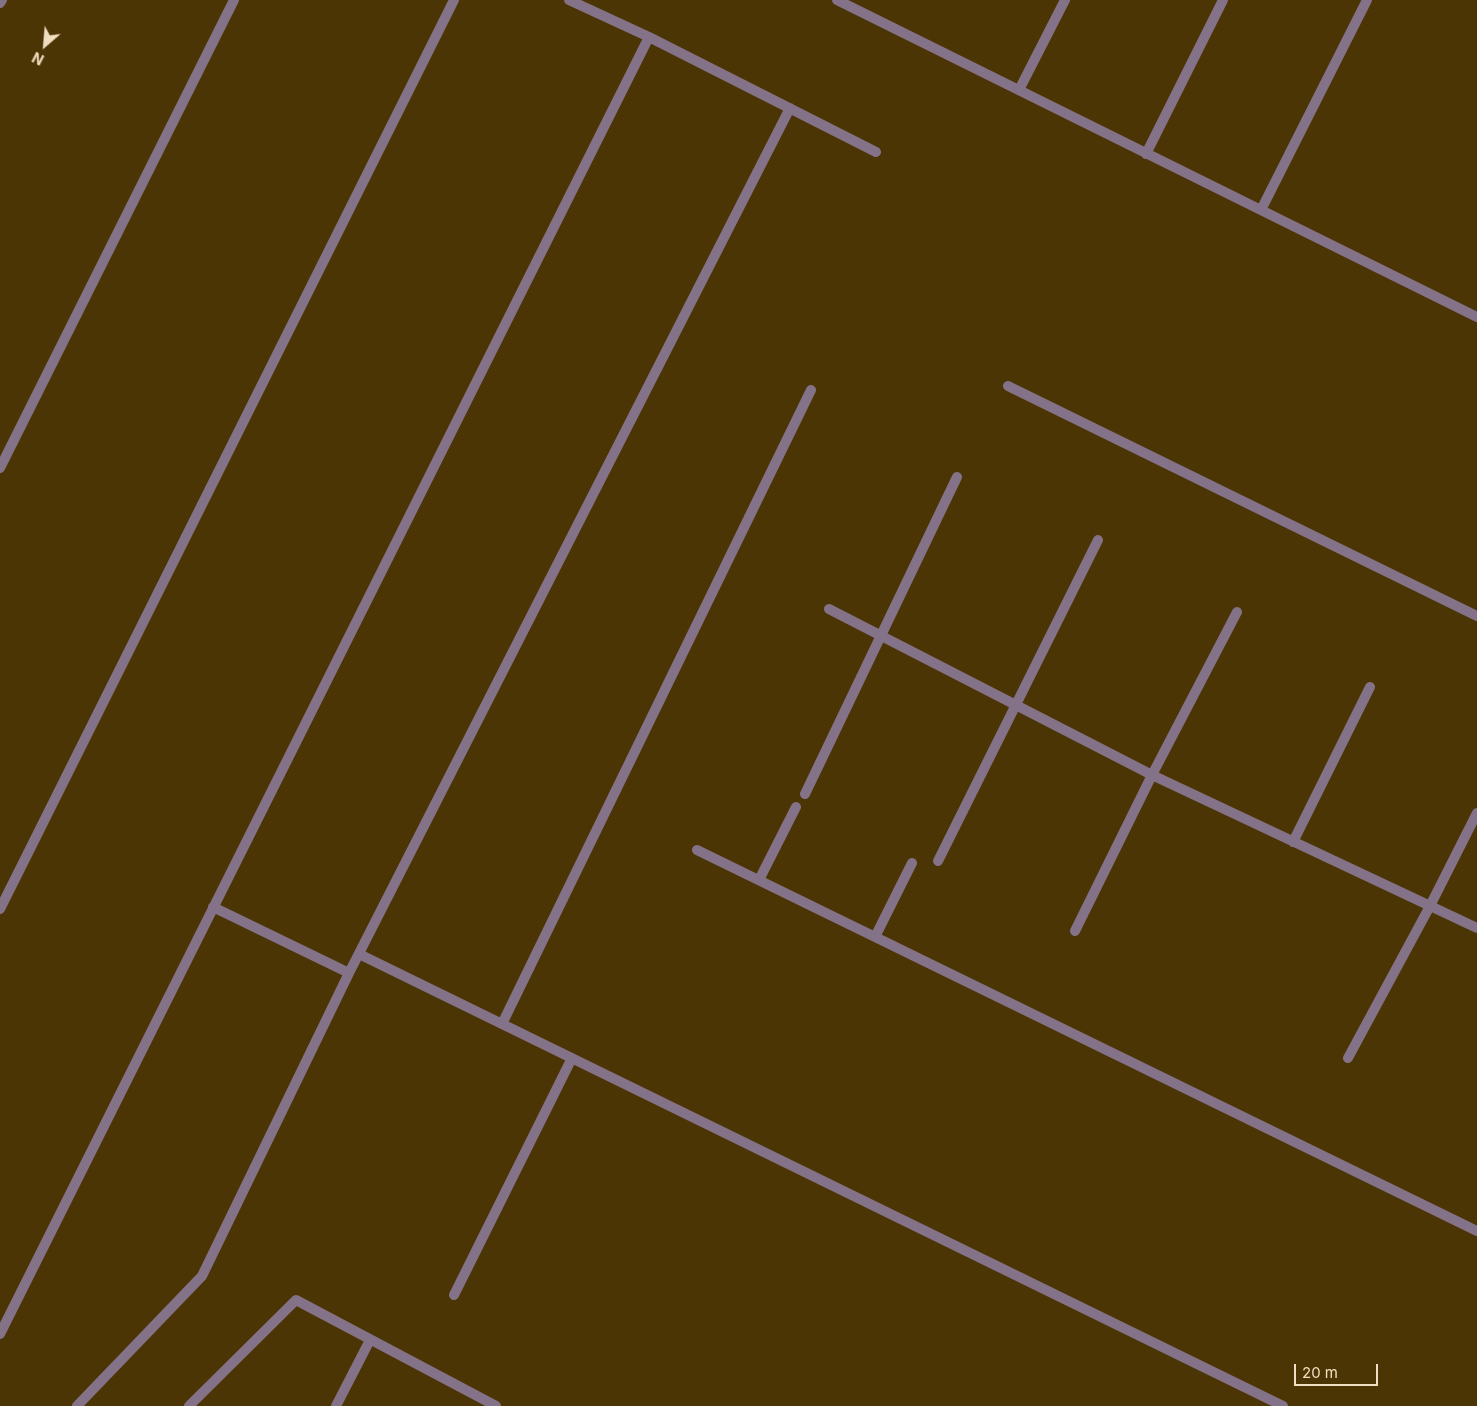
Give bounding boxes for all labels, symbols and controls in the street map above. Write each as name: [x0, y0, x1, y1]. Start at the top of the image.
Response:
north arrow: [20, 20, 70, 70]
text: N: [29, 49, 47, 69]
scale bar: [1297, 1354, 1381, 1386]
text: 20 m: [1302, 1363, 1338, 1382]

